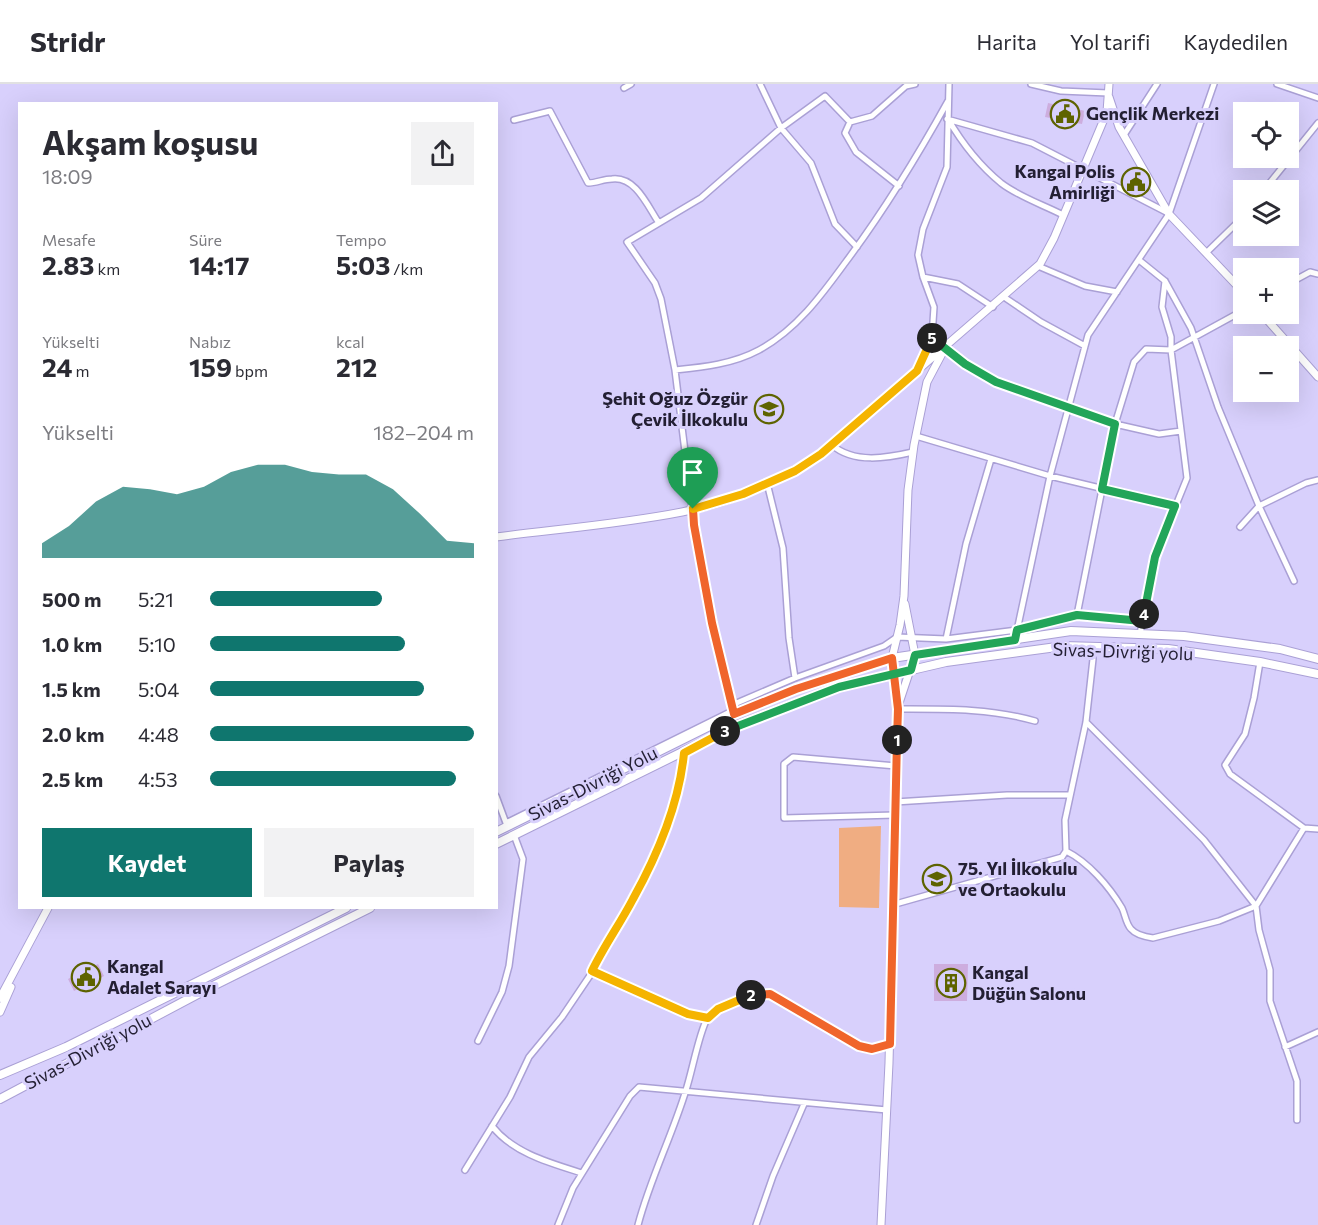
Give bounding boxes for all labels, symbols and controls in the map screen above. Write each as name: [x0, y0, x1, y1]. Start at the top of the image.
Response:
text: Stridr: [30, 24, 106, 58]
text: Harita: [977, 29, 1037, 54]
text: Yol tarifi: [1070, 29, 1150, 54]
text: Kaydedilen: [1183, 29, 1288, 54]
public building icon: Gençlik Merkezi: [1049, 98, 1081, 130]
place label: Gençlik Merkezi: [1086, 102, 1219, 124]
map controls: [1233, 102, 1299, 402]
button: locate: [1233, 102, 1299, 168]
text: Akşam koşusu: [42, 121, 258, 162]
button: share: [411, 122, 474, 185]
place label: Kangal Polis Amirliği: [1014, 160, 1115, 203]
text: 18:09: [42, 164, 93, 188]
public building icon: Kangal Polis Amirliği: [1120, 166, 1152, 198]
button: layers: [1233, 180, 1299, 246]
text: Mesafe: [42, 230, 96, 249]
text: Süre: [189, 230, 222, 249]
text: Tempo: [336, 230, 386, 249]
text: 2.83: [42, 249, 94, 280]
text: 14:17: [189, 249, 250, 280]
text: 5:03: [336, 249, 390, 280]
button: +: [1233, 258, 1299, 324]
text: km: [94, 259, 120, 278]
text: /km: [390, 259, 423, 278]
pin: 5: [917, 323, 947, 353]
text: 5: [927, 328, 937, 347]
text: Yükselti: [42, 332, 100, 351]
text: Nabız: [189, 332, 231, 351]
text: kcal: [336, 332, 365, 351]
button: −: [1233, 336, 1299, 402]
text: 24: [42, 351, 72, 382]
text: 159: [189, 351, 232, 382]
text: 212: [336, 351, 377, 382]
text: m: [72, 361, 89, 380]
text: bpm: [232, 361, 268, 380]
place label: Şehit Oğuz Özgür Çevik İlkokulu: [602, 387, 749, 430]
school or university icon: Şehit Oğuz Özgür Çevik İlkokulu: [753, 393, 785, 425]
text: Yükselti: [42, 420, 114, 444]
text: 182–204 m: [373, 420, 474, 444]
pin: [667, 447, 718, 509]
icon: arrive: [676, 456, 709, 489]
text: 500 m: [42, 587, 102, 611]
text: 5:21: [138, 587, 174, 611]
pin: 4: [1129, 599, 1159, 629]
text: 4: [1139, 604, 1149, 623]
text: 1.0 km: [42, 632, 102, 656]
text: 5:10: [138, 632, 176, 656]
street label: Sivas-Divriği yolu: [1052, 638, 1194, 664]
text: 1.5 km: [42, 677, 101, 701]
text: 5:04: [138, 677, 179, 701]
pin: 3: [710, 716, 740, 746]
text: 3: [720, 721, 730, 740]
text: 2.0 km: [42, 722, 104, 746]
text: 4:48: [138, 722, 179, 746]
pin: 1: [882, 725, 912, 755]
text: 1: [893, 730, 901, 749]
street label: Sivas-Divriği Yolu: [524, 741, 661, 825]
text: 2.5 km: [42, 767, 103, 791]
text: 4:53: [138, 767, 178, 791]
button: Kaydet: [42, 828, 252, 897]
button: Paylaş: [264, 828, 474, 897]
place label: 75. Yıl İlkokulu ve Ortaokulu: [958, 857, 1078, 900]
school or university icon: 75. Yıl İlkokulu ve Ortaokulu: [921, 863, 953, 895]
place label: Kangal Adalet Sarayı: [107, 955, 217, 998]
public building icon: Kangal Adalet Sarayı: [70, 961, 102, 993]
place label: Kangal Düğün Salonu: [972, 961, 1086, 1004]
building icon: Kangal Düğün Salonu: [935, 967, 967, 999]
pin: 2: [736, 980, 766, 1010]
text: 2: [746, 985, 756, 1004]
street label: Sivas-Divriği yolu: [20, 1008, 155, 1094]

